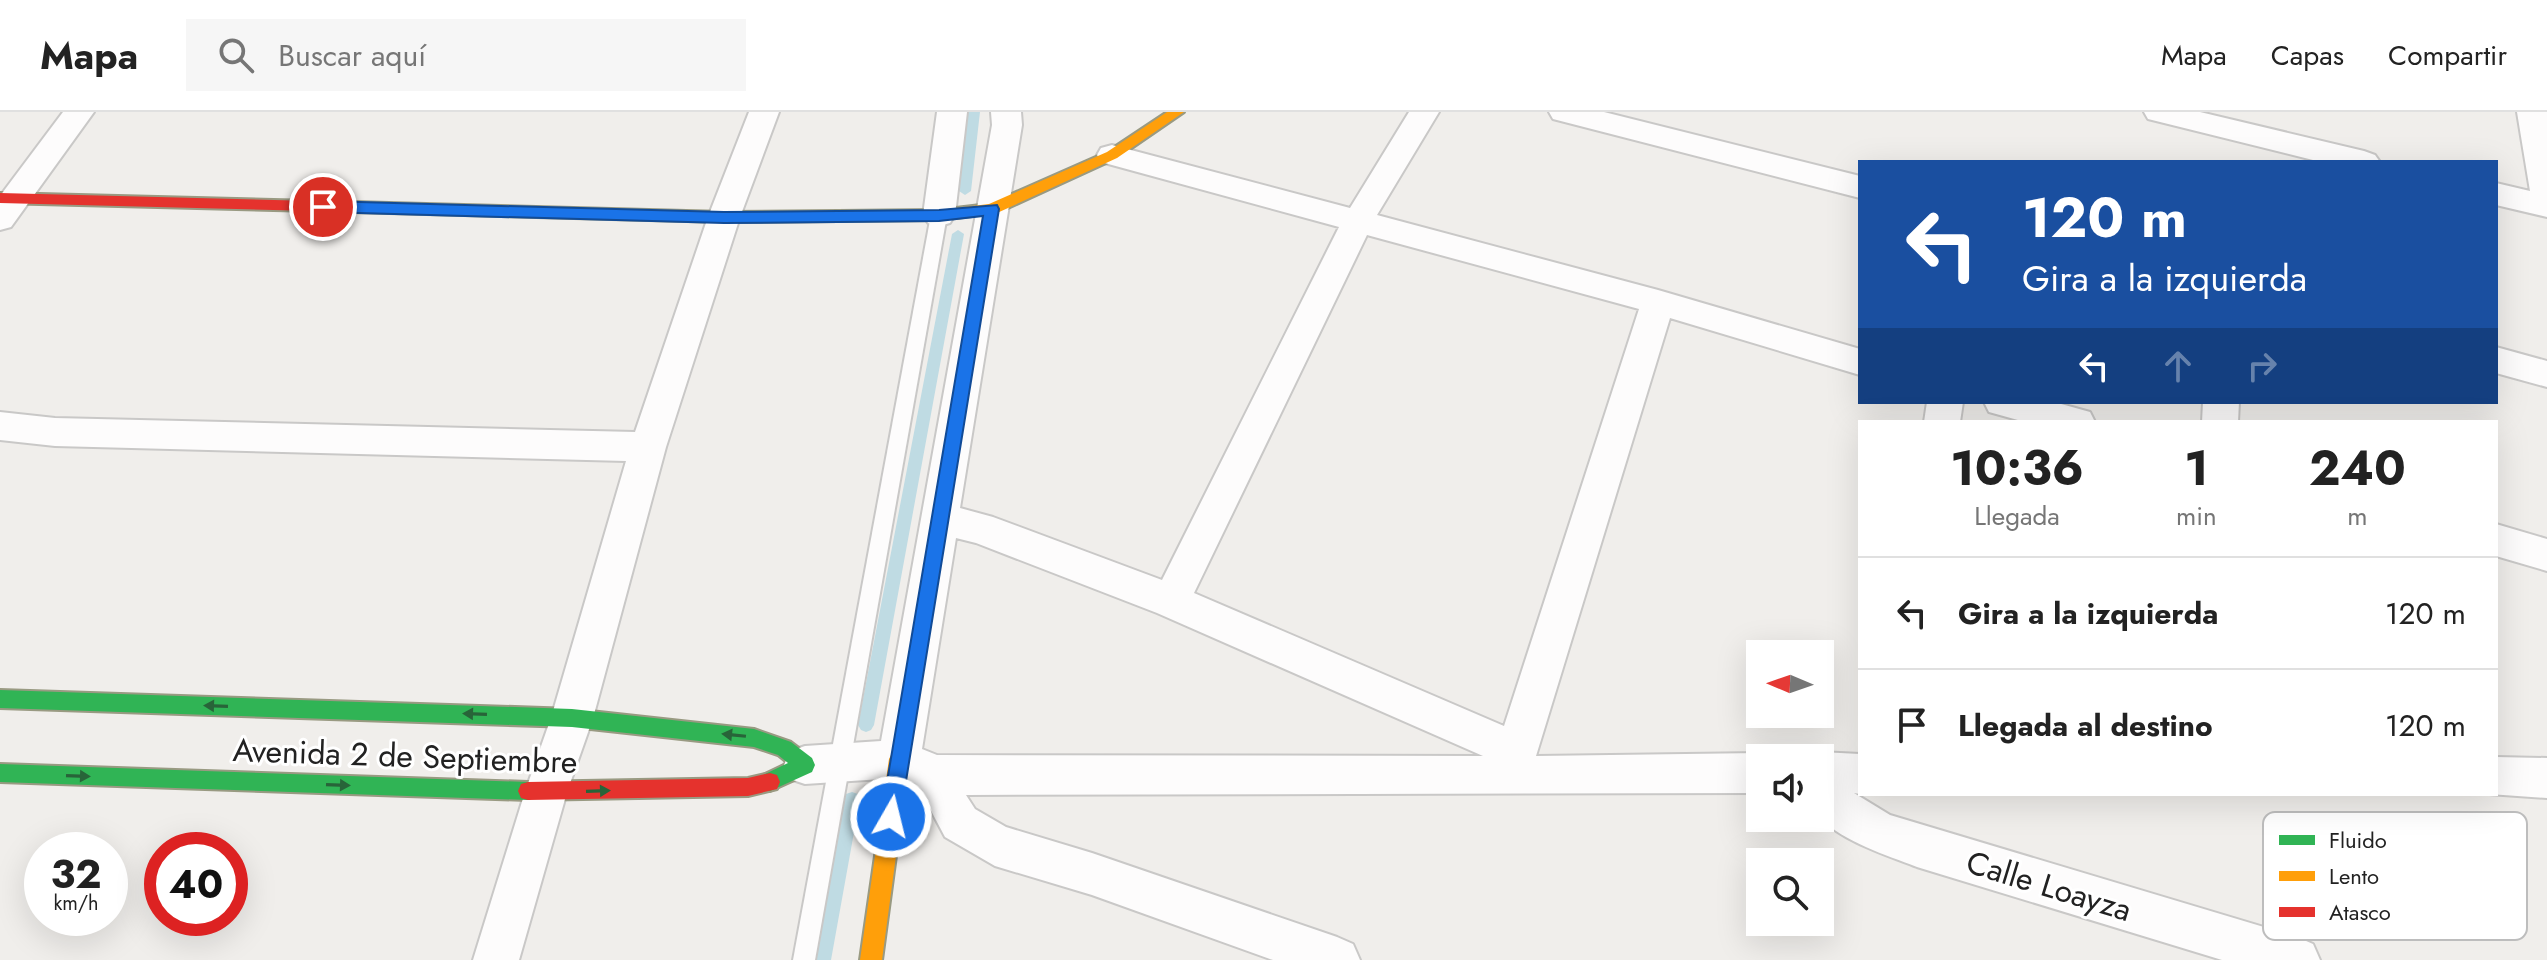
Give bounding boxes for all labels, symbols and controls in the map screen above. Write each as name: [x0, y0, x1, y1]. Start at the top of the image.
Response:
search box: [186, 19, 746, 91]
text: Mapa: [40, 28, 138, 83]
icon: search: [214, 33, 258, 77]
text: Buscar aquí: [278, 34, 426, 77]
text: Mapa: [2161, 35, 2227, 76]
text: Capas: [2271, 35, 2344, 76]
text: Compartir: [2388, 35, 2507, 76]
pin: [289, 173, 357, 241]
text: 120 m: [2022, 177, 2187, 258]
icon: arrive: [301, 185, 345, 229]
icon: left: [1890, 192, 1994, 296]
text: Gira a la izquierda: [2022, 252, 2307, 304]
icon: left: [2072, 344, 2116, 388]
icon: ahead: [2156, 344, 2200, 388]
icon: right: [2240, 344, 2284, 388]
text: 10:36: [1950, 434, 2084, 503]
text: 1: [2184, 434, 2209, 503]
text: 240: [2309, 434, 2406, 503]
text: Llegada: [1974, 497, 2060, 535]
text: min: [2176, 497, 2217, 535]
text: m: [2347, 497, 2367, 535]
icon: left: [1890, 591, 1934, 635]
text: Gira a la izquierda: [1958, 592, 2218, 635]
text: 120 m: [2385, 592, 2466, 635]
north arrow: [1746, 640, 1834, 728]
map controls: [1746, 640, 1834, 936]
one-way arrow: [203, 700, 228, 712]
icon: arrive: [1890, 703, 1934, 747]
text: Llegada al destino: [1958, 704, 2213, 747]
text: 120 m: [2385, 704, 2466, 747]
one-way arrow: [462, 708, 487, 721]
street label: Avenida 2 de Septiembre: [232, 727, 578, 785]
one-way arrow: [722, 729, 747, 742]
button: sound: [1746, 744, 1834, 832]
one-way arrow: [66, 769, 91, 782]
position arrow: [849, 775, 933, 859]
one-way arrow: [326, 778, 351, 791]
one-way arrow: [586, 784, 611, 797]
legend: [2263, 812, 2527, 940]
text: Fluido: [2329, 824, 2387, 856]
speed limit sign: 40: [144, 832, 248, 936]
street label: Calle Loayza: [1961, 839, 2137, 933]
text: 32: [50, 845, 102, 903]
button: search: [1746, 848, 1834, 936]
text: Lento: [2329, 860, 2379, 892]
text: km/h: [53, 889, 99, 918]
text: Atasco: [2329, 896, 2391, 928]

